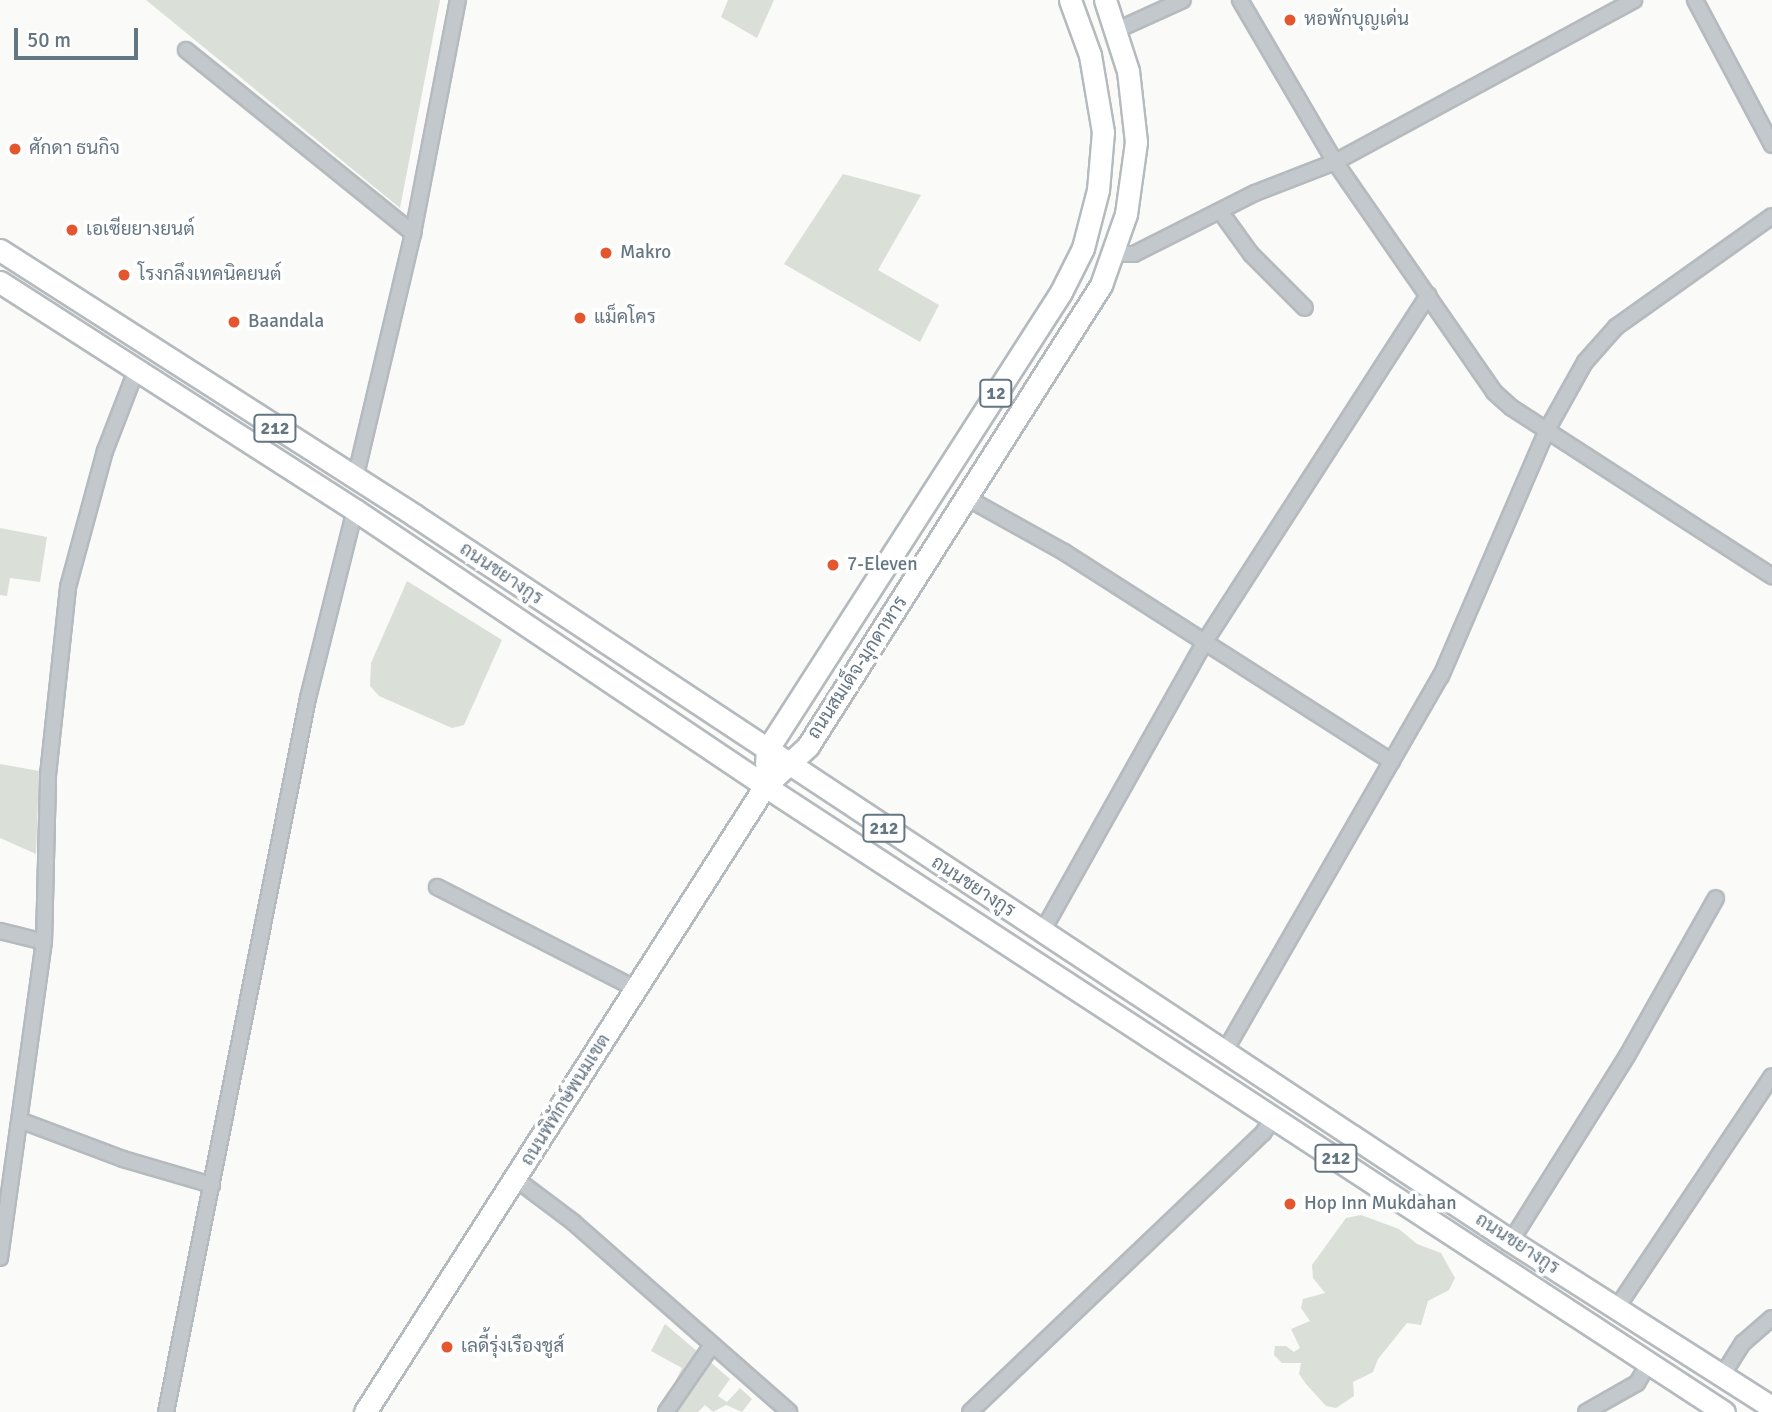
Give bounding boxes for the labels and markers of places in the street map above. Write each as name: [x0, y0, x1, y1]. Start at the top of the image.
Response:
place label: หอพักบุญเด่น: [1304, 9, 1409, 31]
marker: หอพักบุญเด่น: [1282, 12, 1298, 28]
place label: ศักดา ธนกิจ: [29, 138, 120, 160]
marker: ศักดา ธนกิจ: [7, 141, 23, 157]
place label: เอเซียยางยนต์: [86, 219, 195, 241]
marker: เอเซียยางยนต์: [64, 222, 80, 238]
place label: Makro: [620, 242, 671, 264]
marker: Makro: [598, 245, 614, 261]
place label: โรงกลึงเทคนิคยนต์: [138, 264, 282, 286]
marker: โรงกลึงเทคนิคยนต์: [116, 267, 132, 283]
place label: แม็คโคร: [594, 307, 656, 329]
marker: แม็คโคร: [572, 310, 588, 326]
place label: Baandala: [248, 311, 324, 333]
marker: Baandala: [226, 314, 242, 330]
place label: 7-Eleven: [847, 554, 918, 576]
marker: 7-Eleven: [825, 557, 841, 573]
place label: Hop Inn Mukdahan: [1304, 1193, 1456, 1215]
marker: Hop Inn Mukdahan: [1282, 1196, 1298, 1212]
place label: เลดี้รุ่งเรืองชูส์: [461, 1336, 564, 1358]
marker: เลดี้รุ่งเรืองชูส์: [439, 1339, 455, 1355]

